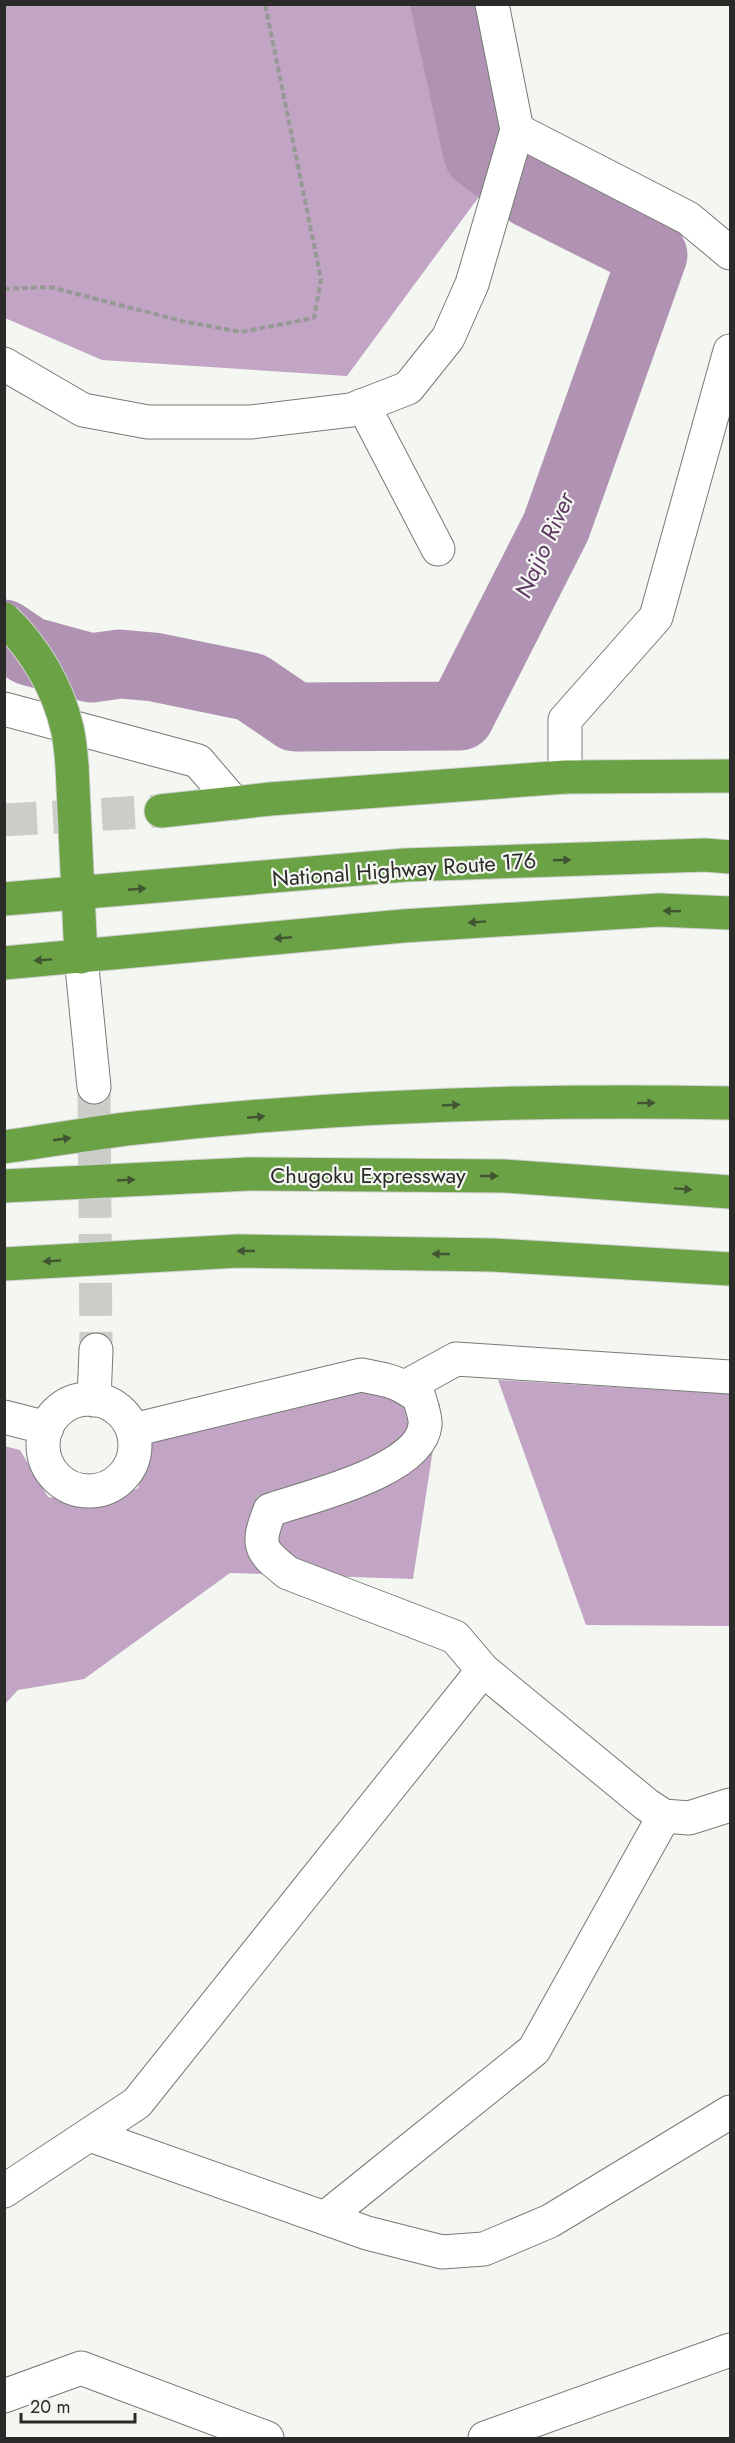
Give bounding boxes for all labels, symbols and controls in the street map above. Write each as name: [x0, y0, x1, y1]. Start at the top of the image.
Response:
water label: Najio River: [505, 485, 584, 603]
street label: National Highway Route 176: [271, 844, 537, 894]
one-way arrow: [552, 855, 571, 864]
one-way arrow: [127, 884, 146, 893]
one-way arrow: [663, 906, 682, 915]
one-way arrow: [468, 917, 487, 926]
one-way arrow: [274, 933, 293, 943]
one-way arrow: [33, 955, 52, 965]
one-way arrow: [636, 1098, 655, 1107]
one-way arrow: [441, 1101, 460, 1110]
one-way arrow: [247, 1112, 266, 1122]
one-way arrow: [53, 1134, 72, 1143]
street label: Chugoku Expressway: [270, 1159, 466, 1191]
one-way arrow: [479, 1171, 498, 1181]
one-way arrow: [116, 1175, 135, 1184]
one-way arrow: [674, 1184, 693, 1194]
one-way arrow: [237, 1246, 256, 1256]
one-way arrow: [432, 1249, 451, 1259]
one-way arrow: [42, 1257, 61, 1266]
scale bar: [21, 2386, 135, 2424]
text: 20 m: [30, 2394, 70, 2420]

